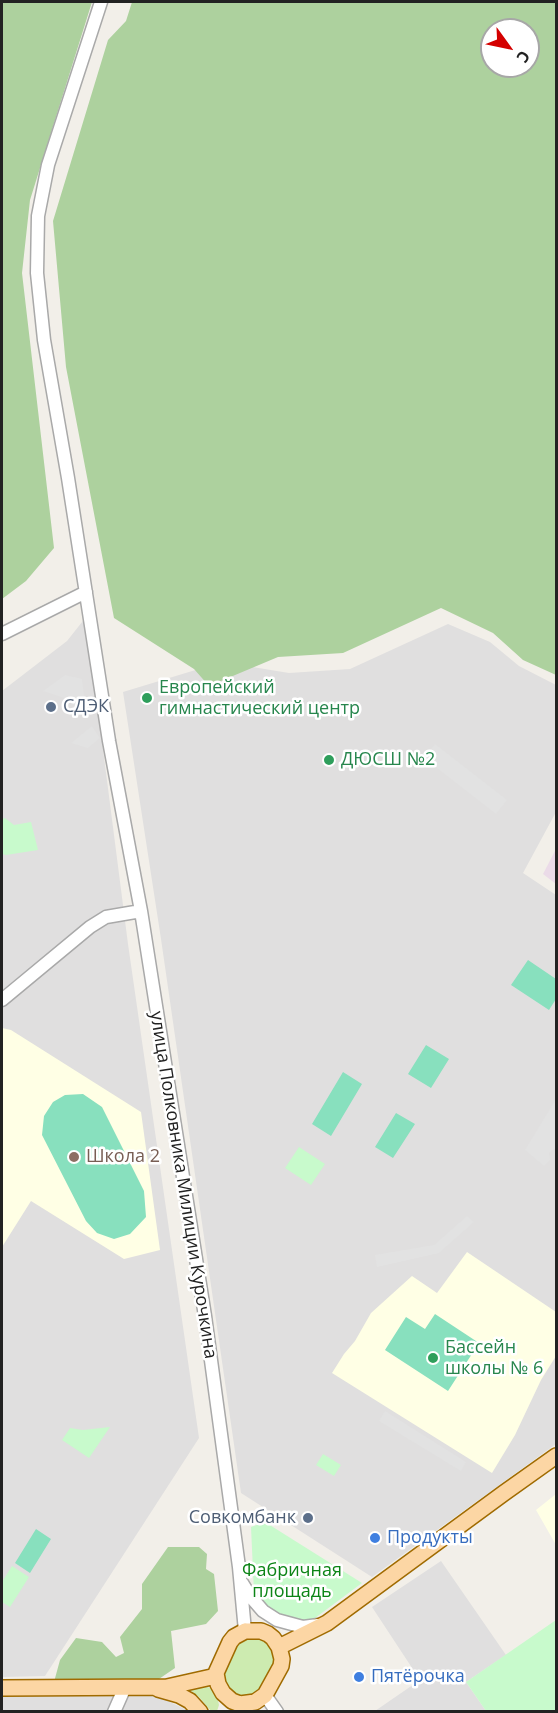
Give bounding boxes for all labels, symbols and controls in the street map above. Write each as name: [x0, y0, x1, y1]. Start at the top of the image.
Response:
north arrow: [480, 18, 540, 78]
text: С: [511, 46, 535, 67]
place label: Европейский гимнастический центр: [159, 677, 360, 720]
marker: Европейский гимнастический центр: [140, 691, 154, 705]
place label: СДЭК: [63, 696, 109, 718]
marker: СДЭК: [44, 700, 58, 714]
place label: ДЮСШ №2: [341, 749, 435, 771]
marker: ДЮСШ №2: [322, 753, 336, 767]
street label: улица Полковника Милиции Курочкина: [145, 1010, 221, 1360]
place label: Школа 2: [86, 1146, 160, 1168]
marker: Школа 2: [67, 1150, 81, 1164]
place label: Бассейн школы № 6: [445, 1337, 543, 1380]
marker: Бассейн школы № 6: [426, 1351, 440, 1365]
place label: Совкомбанк: [189, 1507, 296, 1529]
marker: Совкомбанк: [301, 1511, 315, 1525]
place label: Продукты: [387, 1527, 473, 1549]
marker: Продукты: [368, 1531, 382, 1545]
park label: Фабричная площадь: [242, 1560, 342, 1602]
place label: Пятёрочка: [371, 1666, 465, 1688]
marker: Пятёрочка: [352, 1670, 366, 1684]

